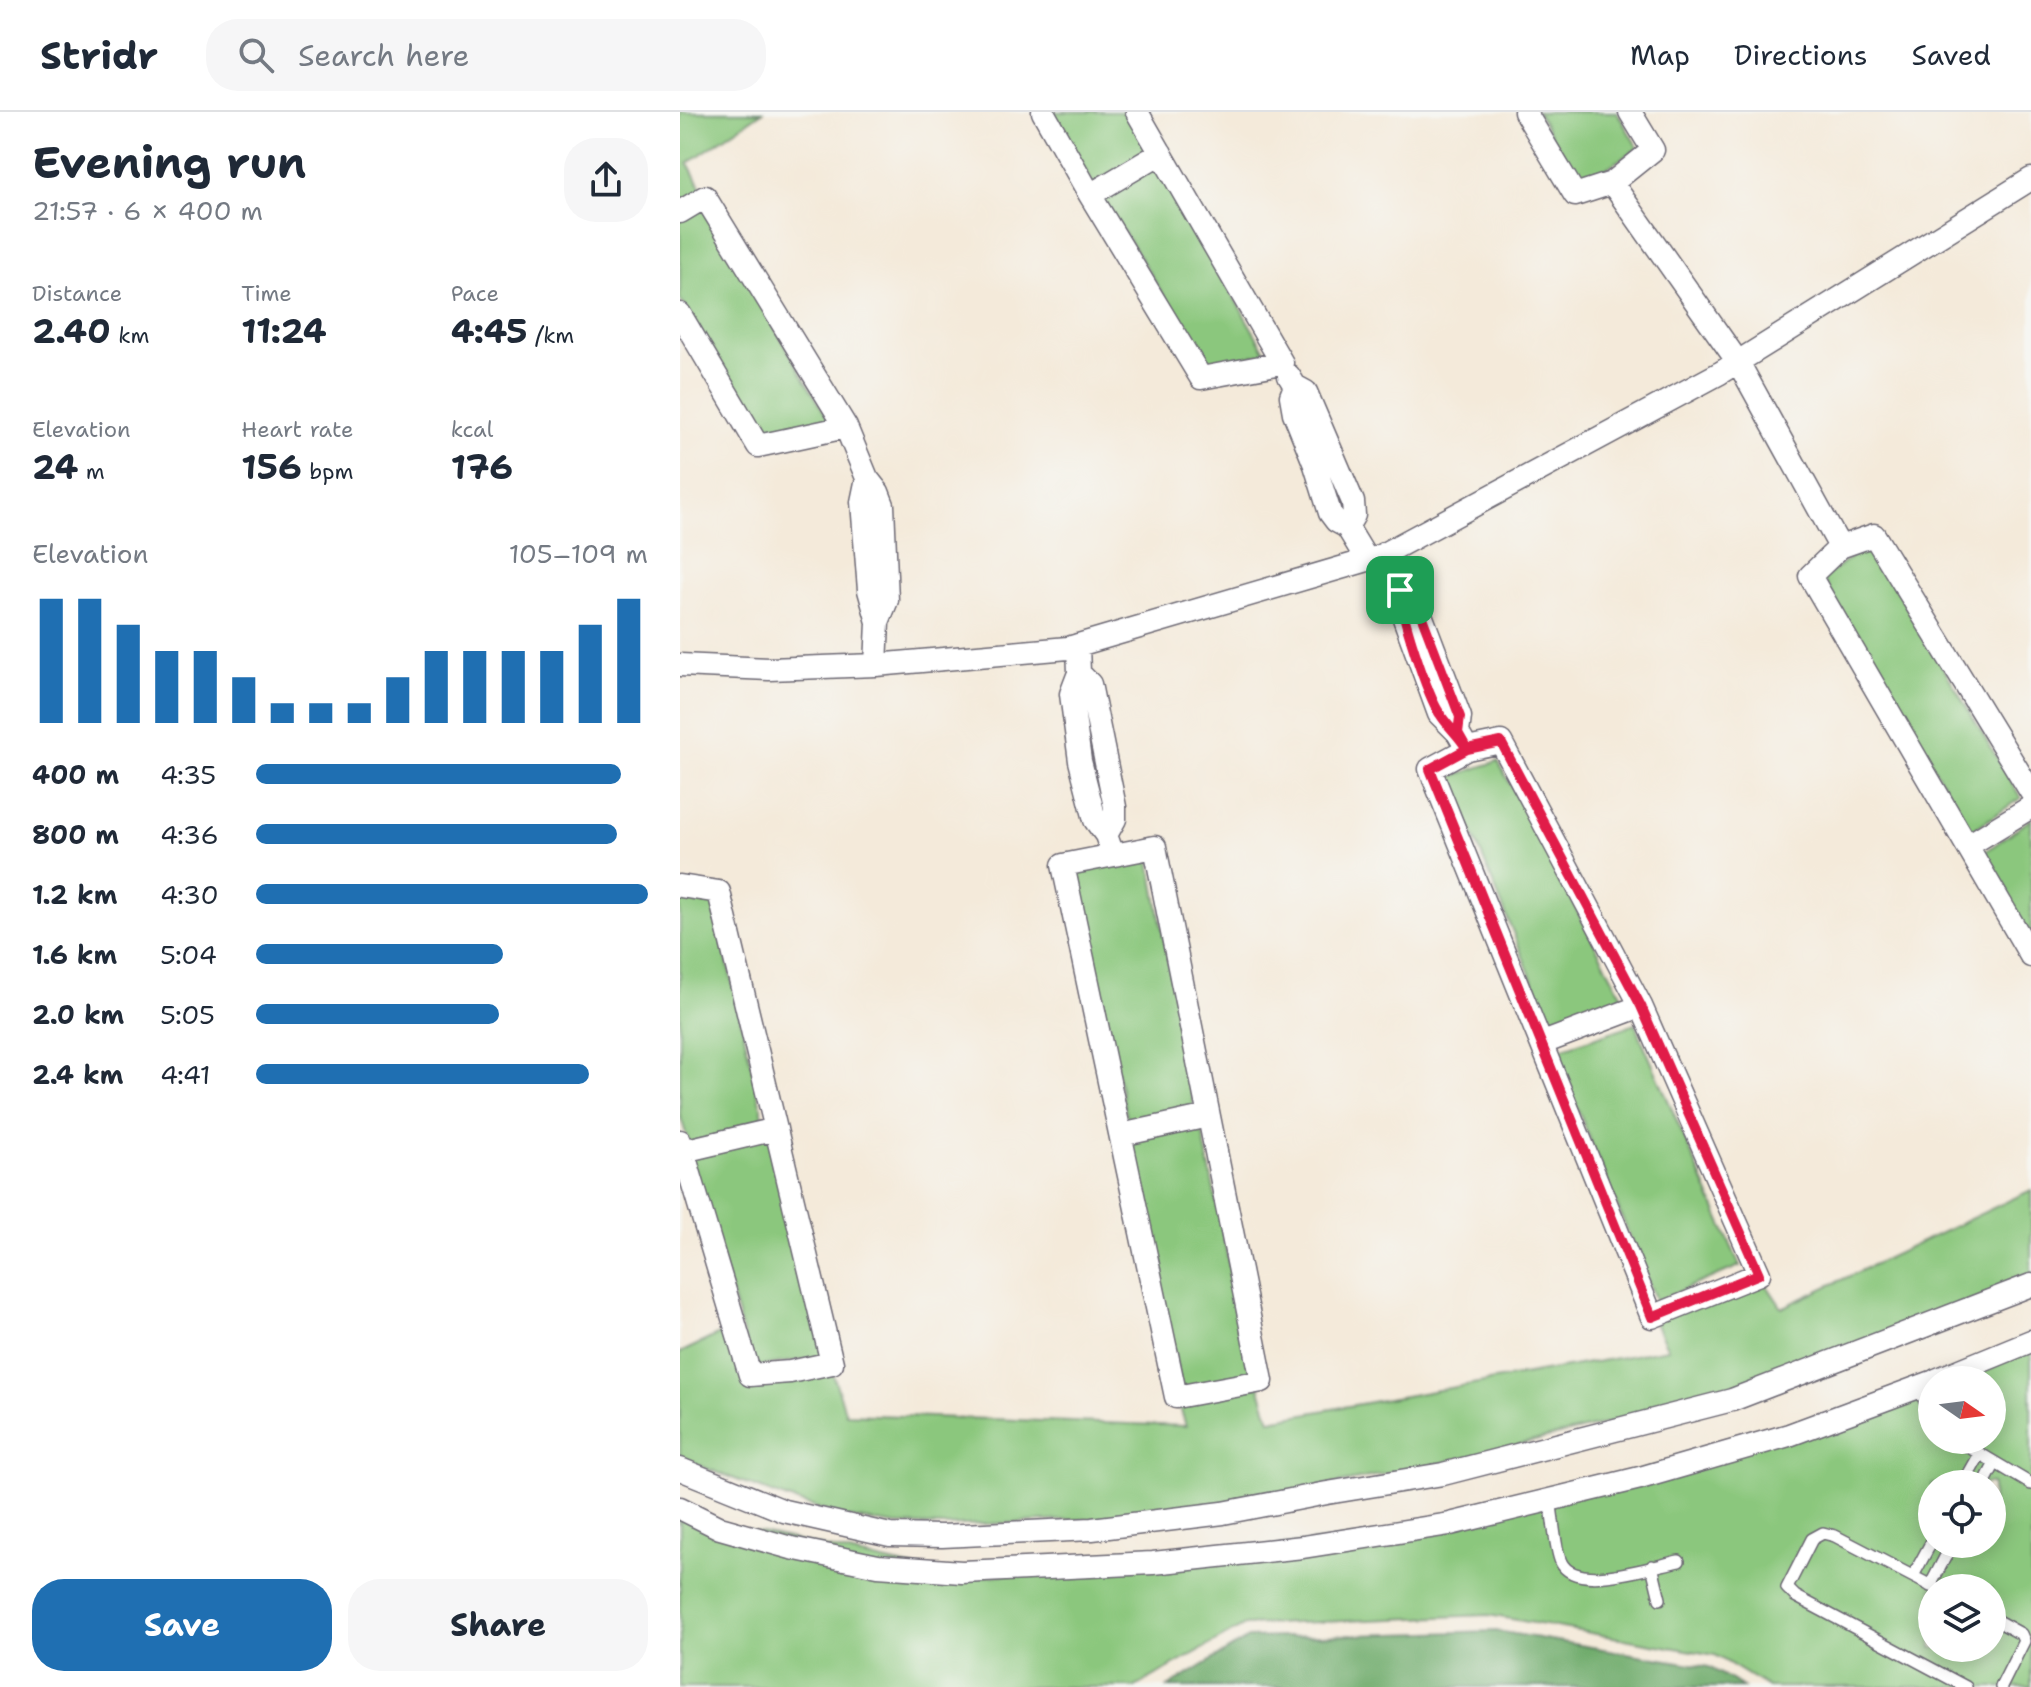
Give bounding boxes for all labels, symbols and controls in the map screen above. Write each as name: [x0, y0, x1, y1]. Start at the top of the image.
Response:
search box: [206, 19, 766, 91]
text: Stridr: [40, 30, 158, 81]
icon: search: [234, 33, 278, 77]
text: Search here: [298, 35, 469, 76]
text: Map: [1630, 36, 1690, 74]
text: Directions: [1734, 36, 1868, 74]
text: Saved: [1912, 36, 1991, 74]
text: Evening run: [32, 133, 306, 192]
button: share: [564, 138, 648, 222]
text: 21:57 · 6 × 400 m: [32, 193, 263, 228]
text: Distance: [32, 279, 122, 308]
text: Time: [241, 279, 292, 308]
text: Pace: [451, 279, 499, 308]
text: 2.40: [32, 308, 111, 354]
text: 11:24: [241, 308, 327, 354]
text: 4:45: [451, 308, 527, 354]
text: km: [111, 321, 149, 350]
text: /km: [527, 321, 574, 350]
text: Elevation: [32, 415, 130, 444]
text: Heart rate: [241, 415, 353, 444]
text: kcal: [451, 415, 493, 444]
text: 24: [32, 444, 78, 490]
text: 156: [241, 444, 302, 490]
text: 176: [451, 444, 513, 490]
text: m: [78, 457, 105, 486]
text: bpm: [302, 457, 354, 486]
text: Elevation: [32, 536, 148, 571]
text: 105–109 m: [509, 536, 648, 571]
pin: [1366, 556, 1434, 624]
icon: arrive: [1378, 568, 1422, 612]
text: 400 m: [32, 757, 119, 792]
text: 4:35: [160, 757, 216, 792]
text: 800 m: [32, 817, 119, 852]
text: 4:36: [160, 817, 219, 852]
text: 1.2 km: [32, 877, 117, 912]
text: 4:30: [160, 877, 219, 912]
text: 1.6 km: [32, 937, 117, 972]
text: 5:04: [160, 937, 217, 972]
text: 2.0 km: [32, 997, 124, 1032]
text: 5:05: [160, 997, 215, 1032]
text: 2.4 km: [32, 1057, 123, 1092]
text: 4:41: [160, 1057, 211, 1092]
north arrow: [1918, 1366, 2006, 1454]
map controls: [1918, 1366, 2006, 1662]
button: locate: [1918, 1470, 2006, 1558]
button: layers: [1918, 1574, 2006, 1662]
button: Save: [32, 1579, 332, 1671]
button: Share: [348, 1579, 648, 1671]

